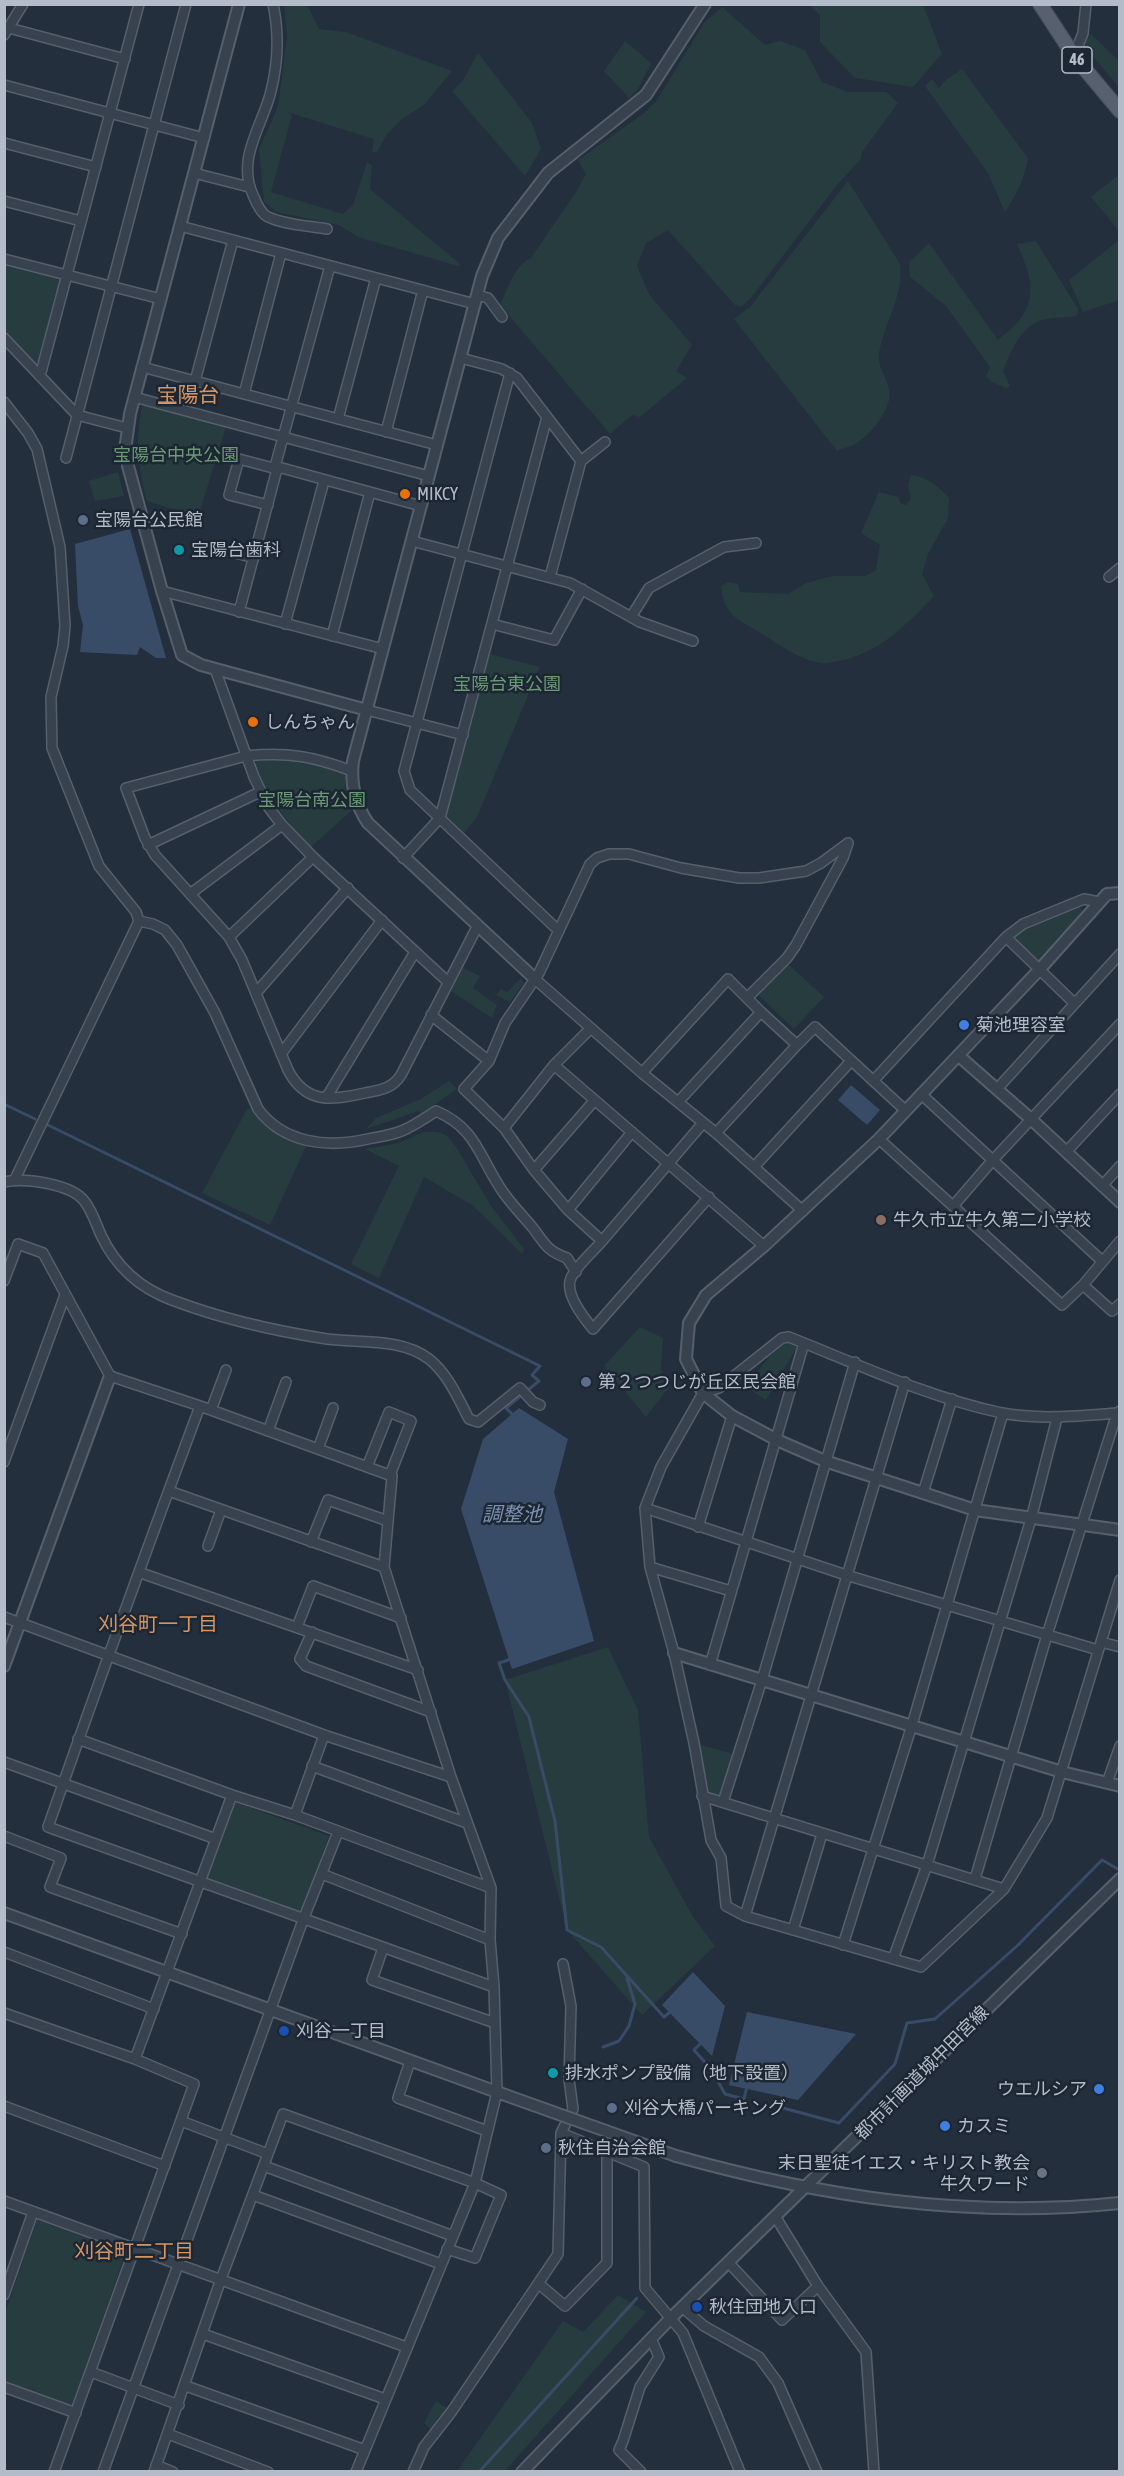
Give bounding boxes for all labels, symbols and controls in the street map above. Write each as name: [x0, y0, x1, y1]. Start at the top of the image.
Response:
road number: 46: [1062, 47, 1092, 73]
district label: 宝陽台: [157, 382, 219, 408]
park label: 宝陽台中央公園: [113, 444, 239, 466]
place label: MIKCY: [417, 483, 458, 505]
marker: MIKCY: [398, 487, 412, 501]
place label: 宝陽台公民館: [95, 509, 203, 531]
marker: 宝陽台公民館: [76, 513, 90, 527]
place label: 宝陽台歯科: [191, 539, 281, 561]
marker: 宝陽台歯科: [172, 543, 186, 557]
park label: 宝陽台東公園: [453, 673, 561, 695]
place label: しんちゃん: [265, 711, 355, 733]
marker: しんちゃん: [246, 715, 260, 729]
park label: 宝陽台南公園: [258, 789, 366, 811]
place label: 菊池理容室: [976, 1014, 1066, 1036]
marker: 菊池理容室: [957, 1018, 971, 1032]
place label: 牛久市立牛久第二小学校: [893, 1209, 1091, 1231]
marker: 牛久市立牛久第二小学校: [874, 1213, 888, 1227]
place label: 第２つつじが丘区民会館: [598, 1371, 796, 1393]
marker: 第２つつじが丘区民会館: [579, 1375, 593, 1389]
water label: 調整池: [482, 1503, 542, 1527]
district label: 刈谷町一丁目: [98, 1613, 218, 1637]
street label: 都市計画道城中田宮線: [851, 2002, 993, 2144]
place label: 刈谷一丁目: [296, 2020, 386, 2042]
marker: 刈谷一丁目: [277, 2024, 291, 2038]
place label: 排水ポンプ設備（地下設置）: [565, 2062, 799, 2084]
marker: 排水ポンプ設備（地下設置）: [546, 2066, 560, 2080]
place label: ウエルシア: [997, 2078, 1087, 2100]
marker: ウエルシア: [1092, 2082, 1106, 2096]
place label: 刈谷大橋パーキング: [624, 2097, 786, 2119]
marker: 刈谷大橋パーキング: [605, 2101, 619, 2115]
place label: カスミ: [957, 2115, 1011, 2137]
marker: カスミ: [938, 2119, 952, 2133]
place label: 秋住自治会館: [558, 2137, 666, 2159]
marker: 秋住自治会館: [539, 2141, 553, 2155]
place label: 末日聖徒イエス・キリスト教会 牛久ワード: [778, 2152, 1030, 2194]
marker: 末日聖徒イエス・キリスト教会 牛久ワード: [1035, 2166, 1049, 2180]
district label: 刈谷町二丁目: [74, 2240, 194, 2264]
place label: 秋住団地入口: [709, 2296, 817, 2318]
marker: 秋住団地入口: [690, 2300, 704, 2314]

